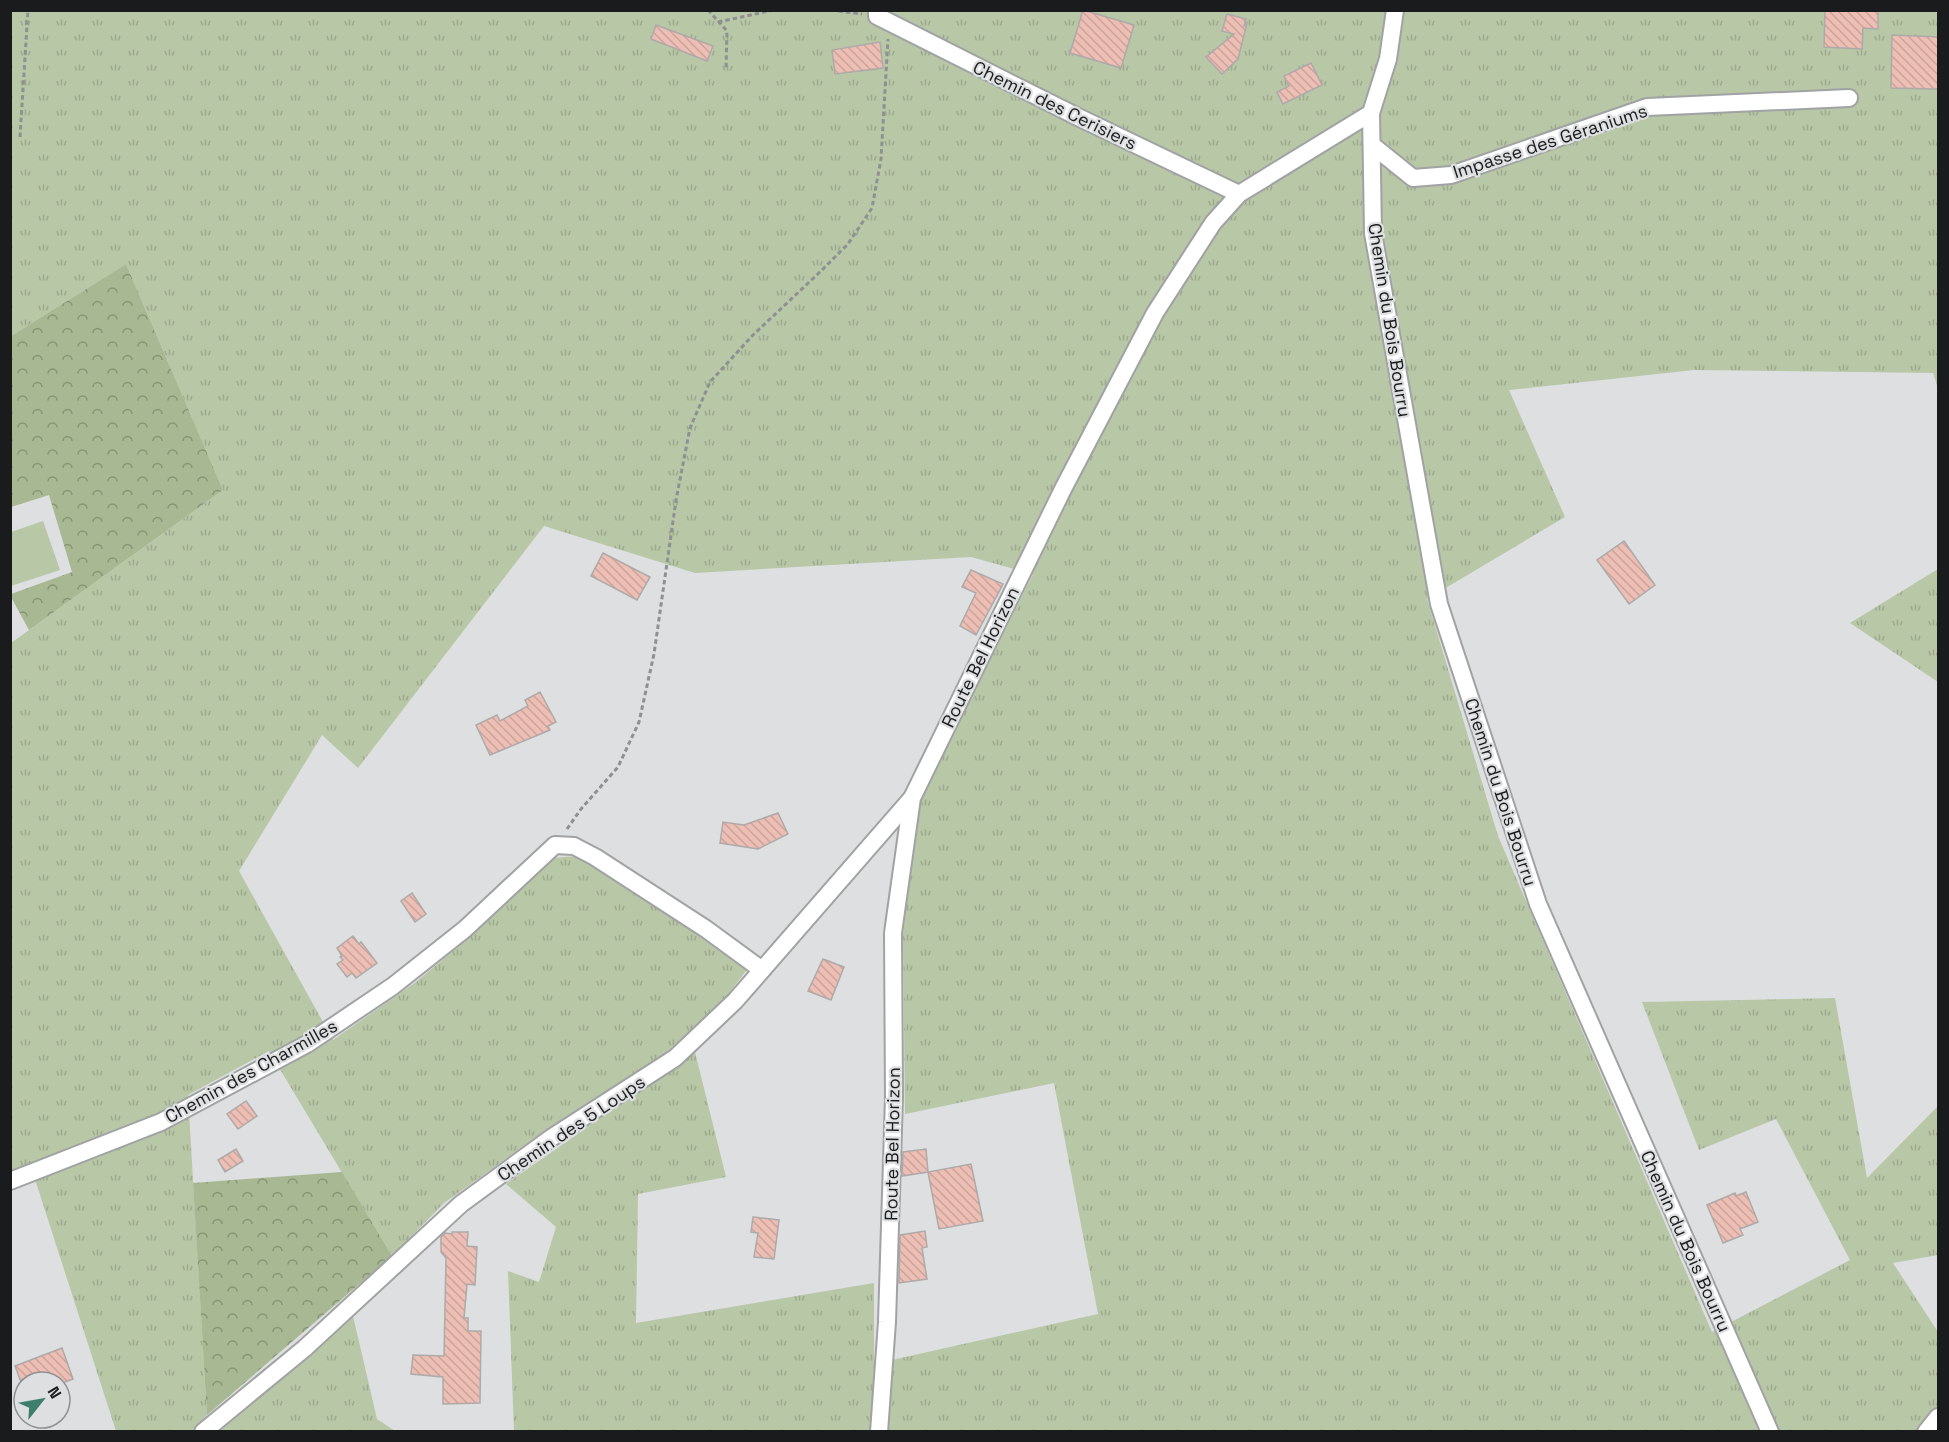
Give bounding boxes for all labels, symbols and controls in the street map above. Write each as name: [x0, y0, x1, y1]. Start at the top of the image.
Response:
street label: Chemin des Cerisiers: [969, 55, 1141, 155]
street label: Impasse des Géraniums: [1450, 99, 1650, 183]
street label: Chemin du Bois Bourru: [1363, 221, 1417, 419]
street label: Route Bel Horizon: [936, 583, 1024, 731]
street label: Chemin du Bois Bourru: [1460, 695, 1542, 889]
street label: Chemin des Charmilles: [161, 1014, 341, 1128]
street label: Route Bel Horizon: [879, 1067, 905, 1221]
street label: Chemin des 5 Loups: [493, 1070, 649, 1186]
street label: Chemin du Bois Bourru: [1636, 1147, 1736, 1335]
north arrow: [12, 1370, 72, 1430]
text: N: [43, 1383, 66, 1403]

